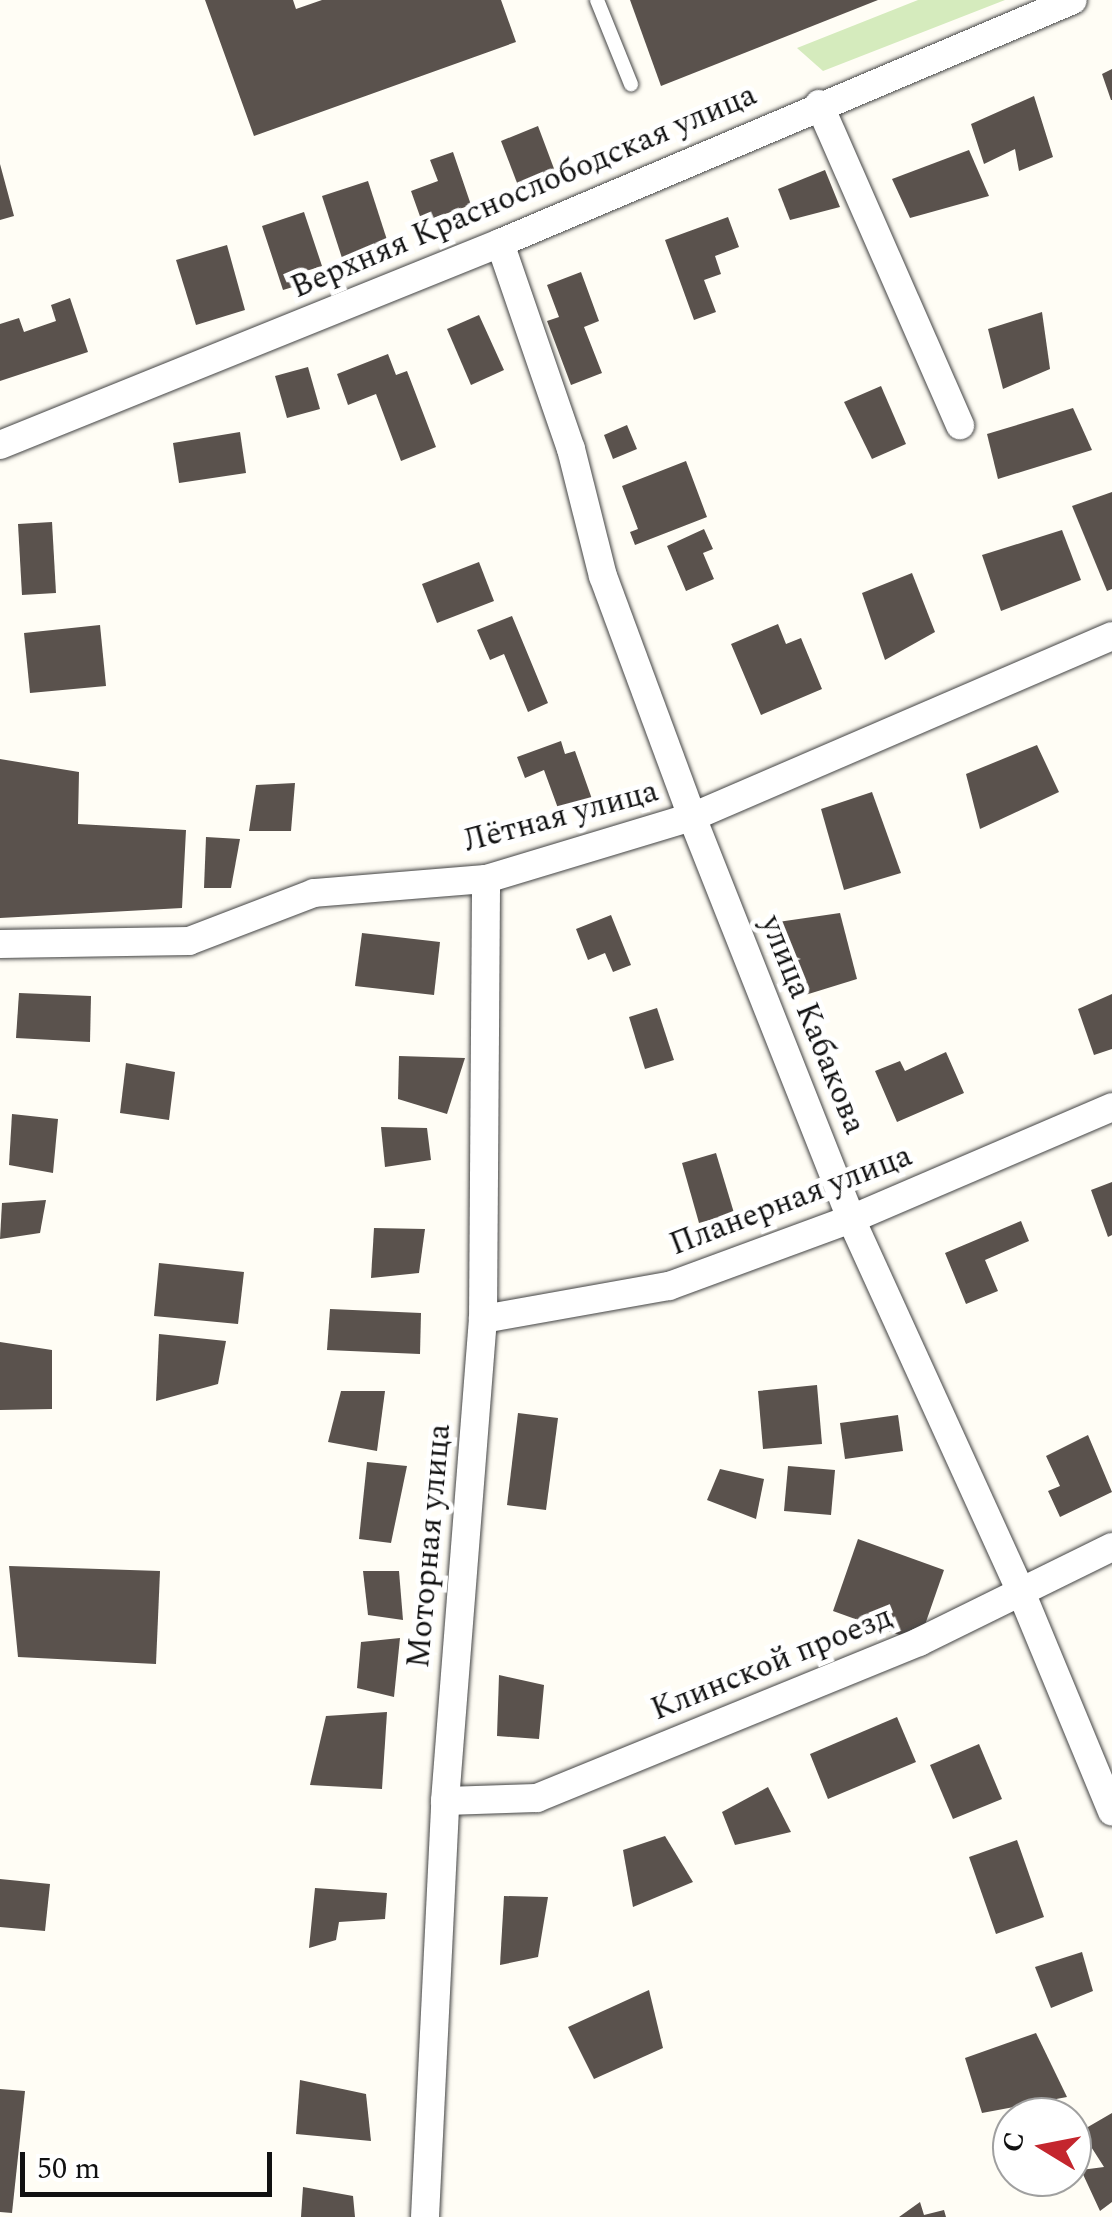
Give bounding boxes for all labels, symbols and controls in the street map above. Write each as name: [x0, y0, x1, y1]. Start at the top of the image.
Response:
street label: Верхняя Краснослободская улица: [285, 76, 763, 308]
street label: Лётная улица: [459, 773, 663, 861]
street label: улица Кабакова: [751, 910, 873, 1140]
street label: Планерная улица: [664, 1137, 918, 1265]
street label: Моторная улица: [400, 1422, 460, 1670]
street label: Клинской проезд: [646, 1598, 898, 1730]
north arrow: [992, 2097, 1092, 2197]
text: С: [991, 2129, 1037, 2156]
scale bar: [25, 2132, 278, 2194]
text: 50 m: [37, 2146, 100, 2192]

